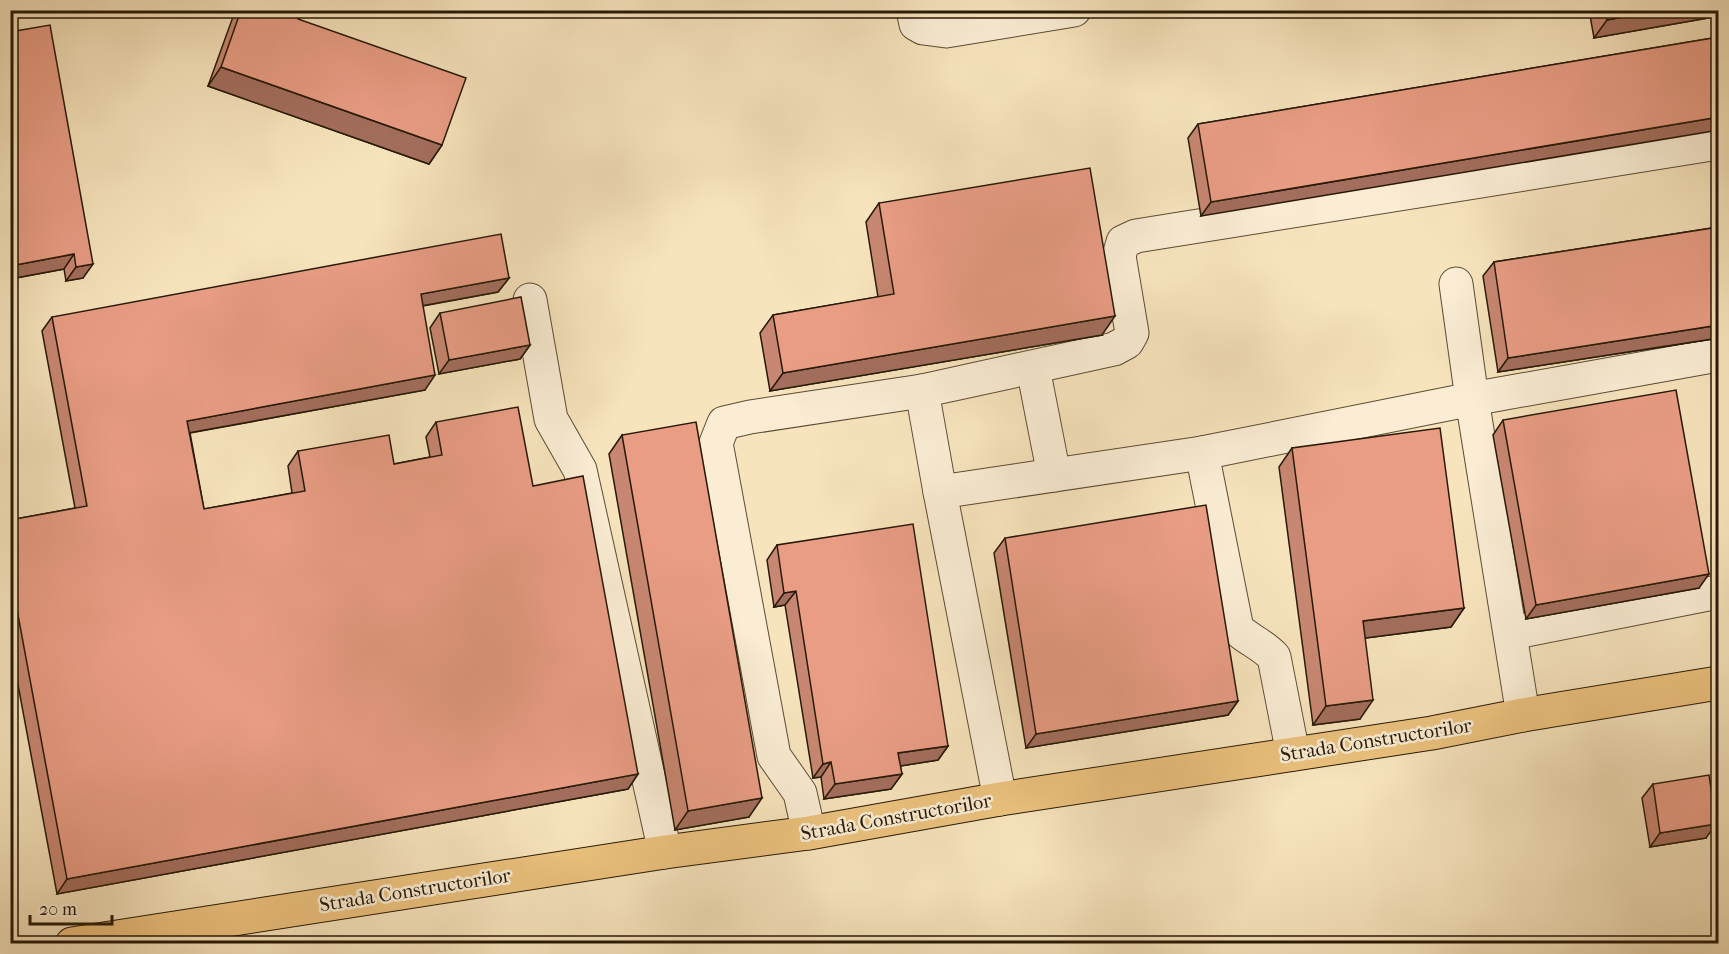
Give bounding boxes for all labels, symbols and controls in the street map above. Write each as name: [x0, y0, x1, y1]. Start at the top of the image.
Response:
street label: Strada Constructorilor: [1279, 713, 1474, 766]
street label: Strada Constructorilor: [799, 789, 994, 845]
street label: Strada Constructorilor: [318, 863, 513, 916]
scale bar: [30, 888, 112, 926]
text: 20 m: [39, 899, 77, 920]

